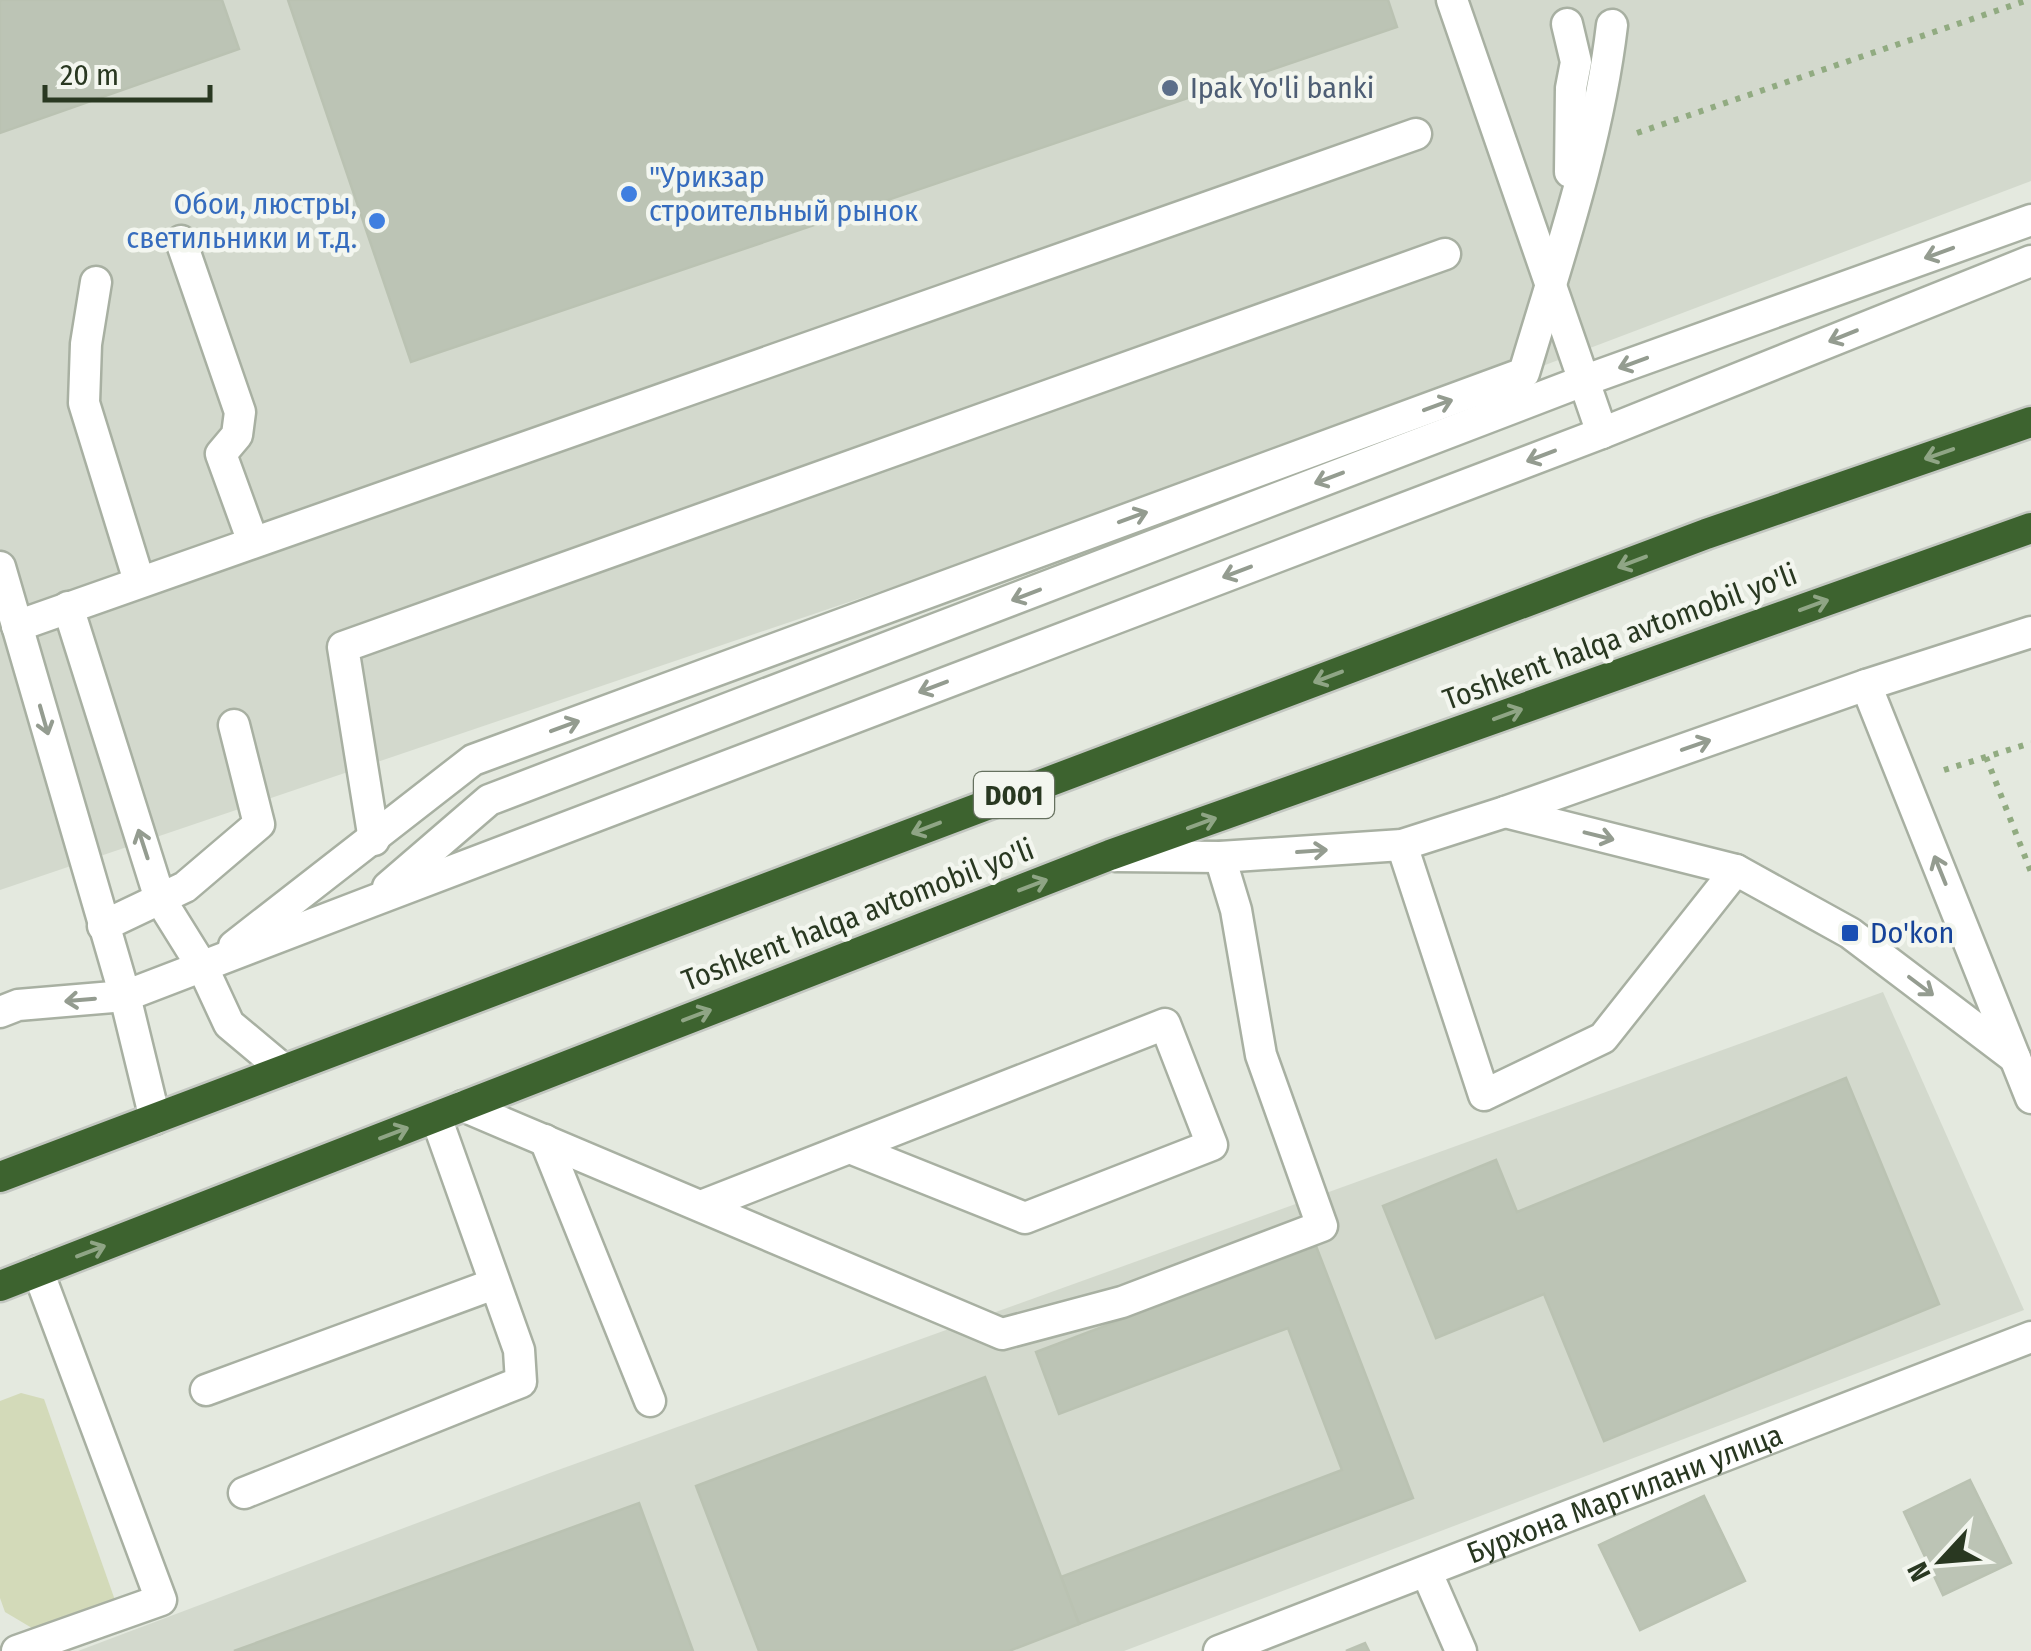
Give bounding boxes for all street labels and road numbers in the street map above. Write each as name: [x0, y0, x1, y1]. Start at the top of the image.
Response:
street label: Toshkent halqa avtomobil yo'li: [1438, 556, 1802, 718]
road number: D001: [974, 772, 1054, 818]
street label: Toshkent halqa avtomobil yo'li: [677, 831, 1039, 999]
street label: Бурхона Маргилани улица: [1462, 1417, 1788, 1571]

